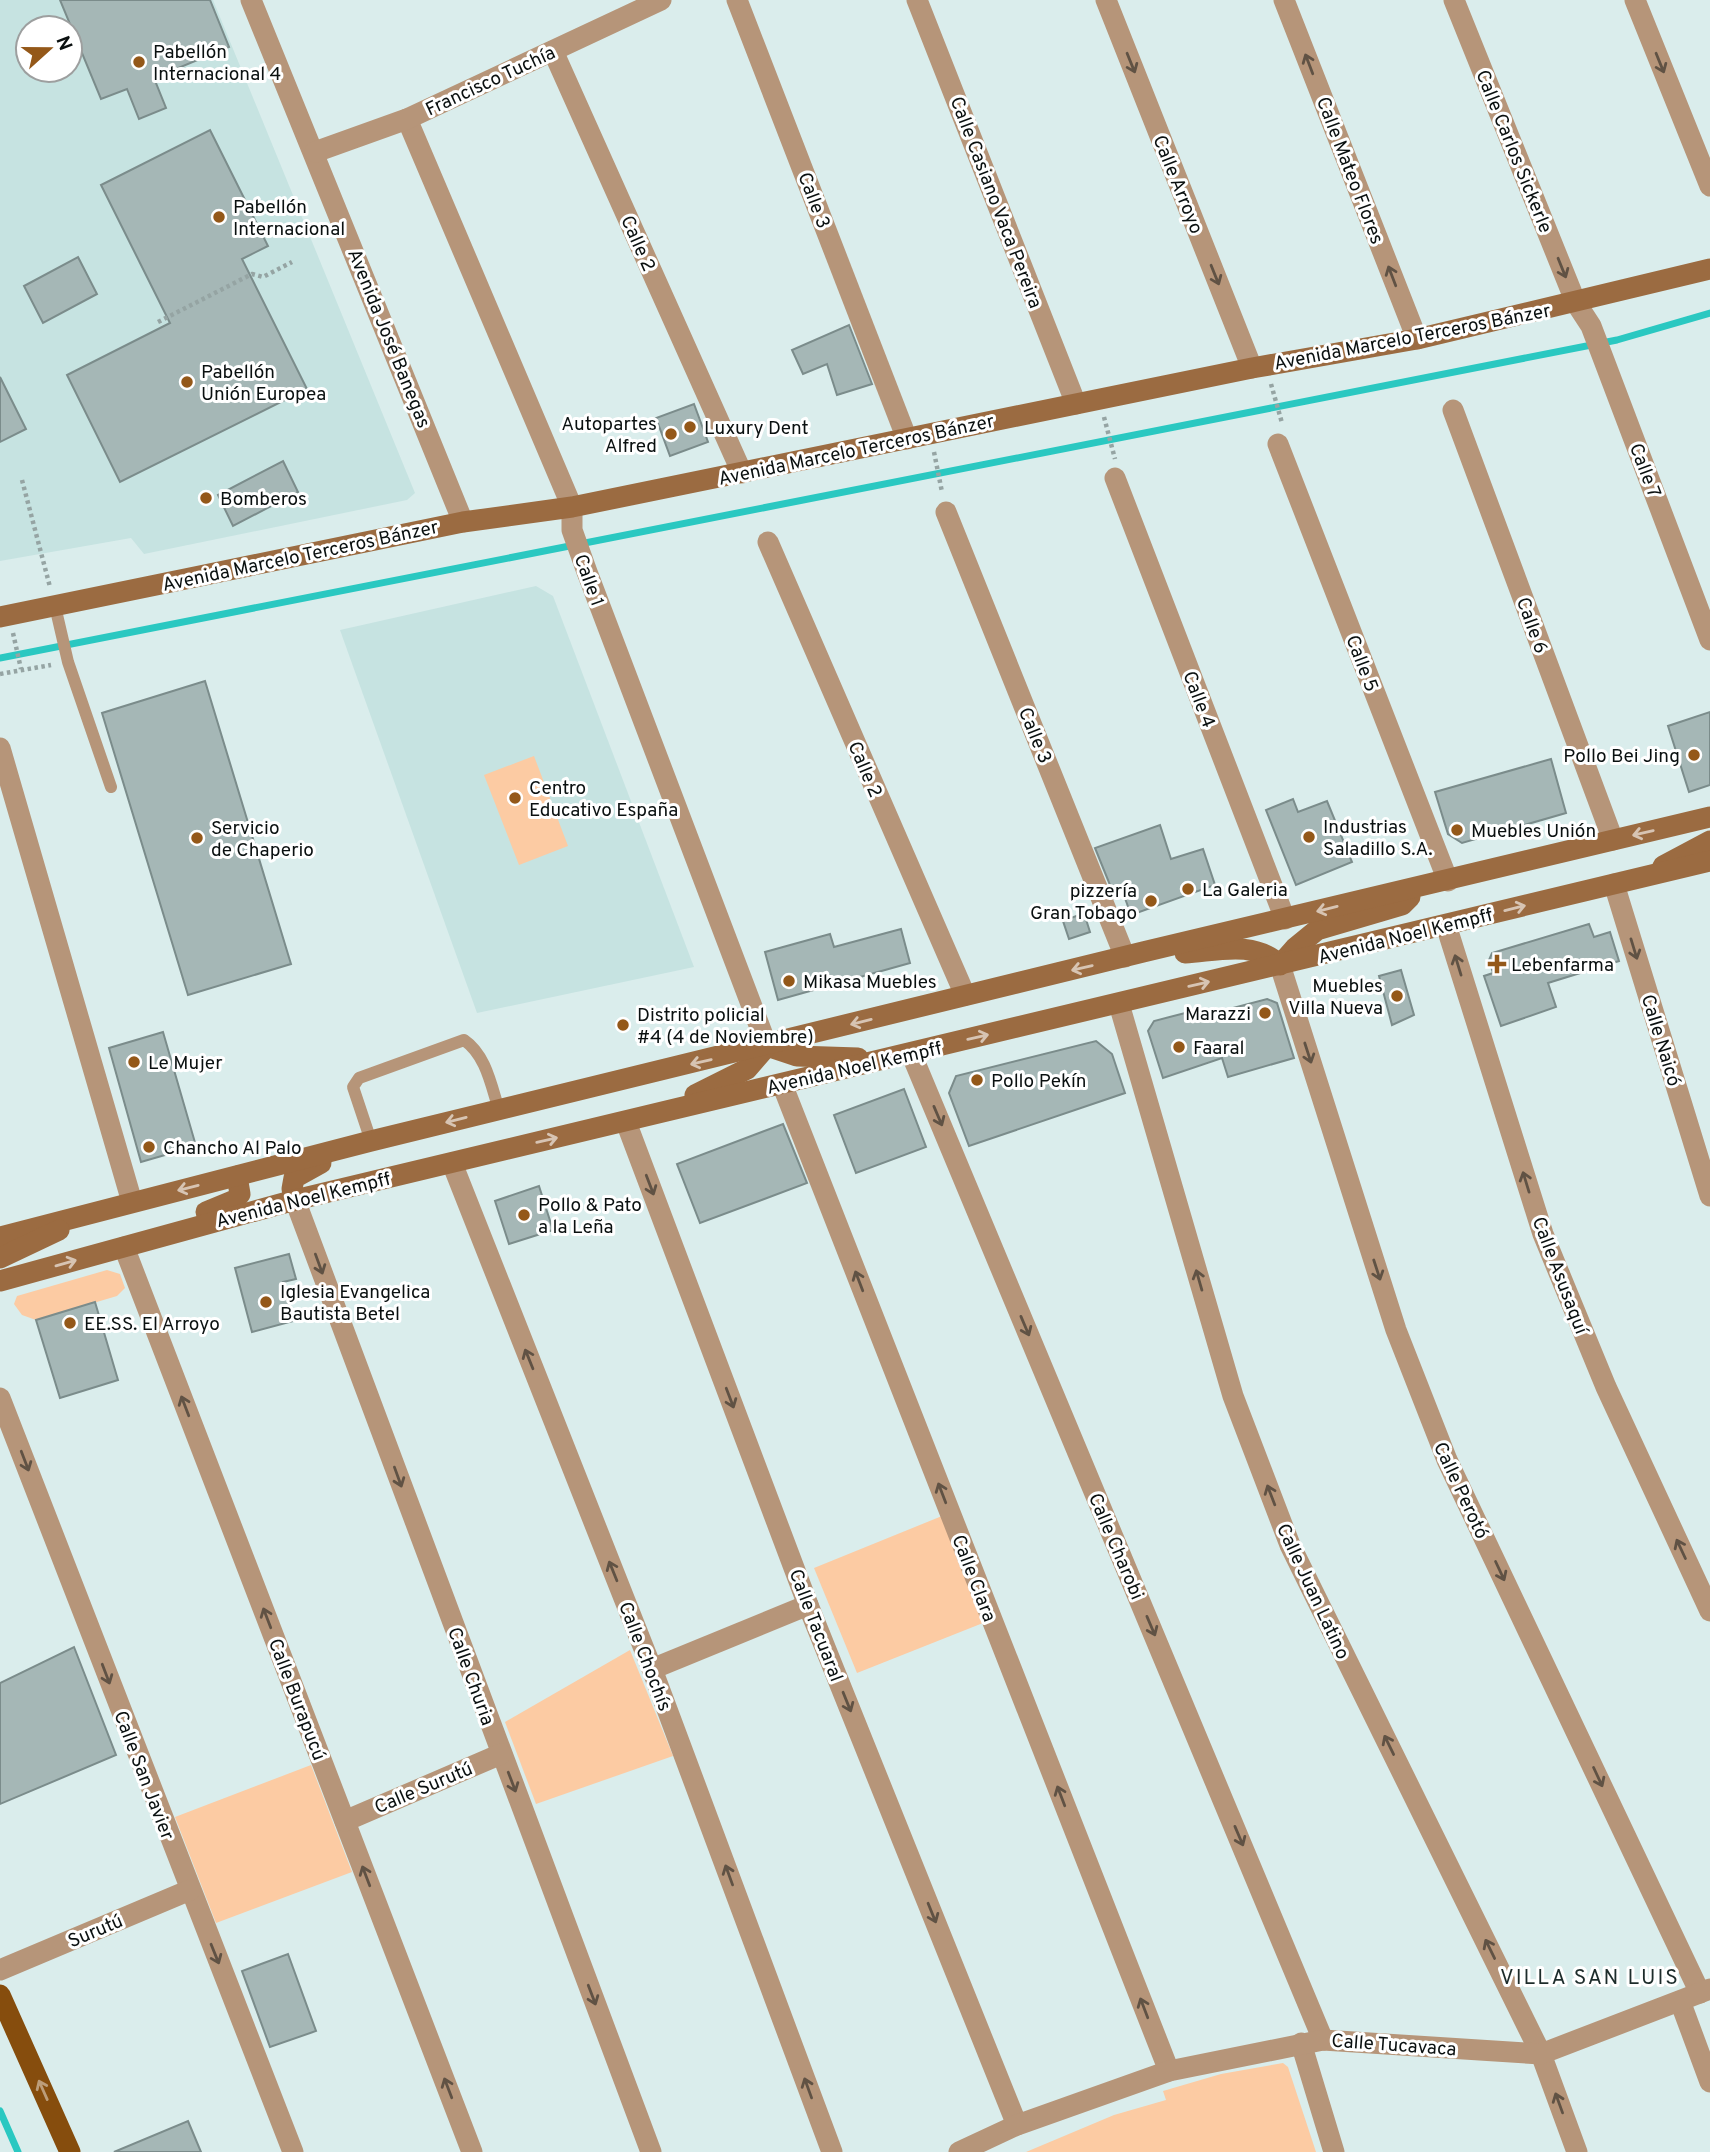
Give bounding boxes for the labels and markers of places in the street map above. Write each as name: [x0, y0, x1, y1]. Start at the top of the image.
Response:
place label: Pabellón Internacional 4: [153, 41, 281, 87]
marker: Pabellón Internacional 4: [131, 54, 147, 70]
place label: Pabellón Internacional: [233, 196, 345, 242]
marker: Pabellón Internacional: [211, 209, 227, 225]
place label: Pabellón Unión Europea: [201, 361, 326, 407]
marker: Pabellón Unión Europea: [179, 374, 195, 390]
place label: Autopartes Alfred: [561, 413, 657, 459]
place label: Luxury Dent: [704, 417, 809, 441]
marker: Luxury Dent: [682, 419, 698, 435]
marker: Autopartes Alfred: [663, 426, 679, 442]
place label: Bomberos: [220, 488, 307, 512]
marker: Bomberos: [198, 490, 214, 506]
place label: Pollo Bei Jing: [1563, 745, 1680, 769]
marker: Pollo Bei Jing: [1686, 747, 1702, 763]
place label: Centro Educativo España: [529, 777, 678, 823]
marker: Centro Educativo España: [507, 790, 523, 806]
place label: Industrias Saladillo S.A.: [1323, 816, 1433, 862]
place label: Servicio de Chaperio: [211, 817, 314, 863]
place label: Muebles Unión: [1471, 820, 1596, 844]
marker: Muebles Unión: [1449, 822, 1465, 838]
marker: Industrias Saladillo S.A.: [1301, 829, 1317, 845]
marker: Servicio de Chaperio: [189, 830, 205, 846]
place label: La Galeria: [1202, 879, 1288, 903]
place label: pizzería Gran Tobago: [1030, 880, 1137, 926]
marker: La Galeria: [1180, 881, 1196, 897]
marker: pizzería Gran Tobago: [1143, 893, 1159, 909]
place label: Lebenfarma: [1511, 954, 1614, 978]
marker: Lebenfarma: [1489, 956, 1505, 972]
place label: Mikasa Muebles: [803, 971, 937, 995]
marker: Mikasa Muebles: [781, 973, 797, 989]
place label: Muebles Villa Nueva: [1288, 975, 1383, 1021]
marker: Muebles Villa Nueva: [1389, 988, 1405, 1004]
place label: Marazzi: [1185, 1003, 1251, 1027]
place label: Distrito policial #4 (4 de Noviembre): [637, 1004, 814, 1050]
marker: Marazzi: [1257, 1005, 1273, 1021]
marker: Distrito policial #4 (4 de Noviembre): [615, 1017, 631, 1033]
place label: Faaral: [1193, 1037, 1244, 1061]
marker: Faaral: [1171, 1039, 1187, 1055]
place label: Le Mujer: [148, 1052, 223, 1076]
marker: Le Mujer: [126, 1054, 142, 1070]
place label: Pollo Pekín: [991, 1070, 1087, 1094]
marker: Pollo Pekín: [969, 1072, 985, 1088]
place label: Chancho Al Palo: [163, 1137, 302, 1161]
marker: Chancho Al Palo: [141, 1139, 157, 1155]
place label: Pollo & Pato a la Leña: [538, 1194, 642, 1240]
marker: Pollo & Pato a la Leña: [516, 1207, 532, 1223]
place label: Iglesia Evangelica Bautista Betel: [280, 1281, 430, 1327]
marker: Iglesia Evangelica Bautista Betel: [258, 1294, 274, 1310]
place label: EE.SS. El Arroyo: [84, 1313, 220, 1337]
marker: EE.SS. El Arroyo: [62, 1315, 78, 1331]

